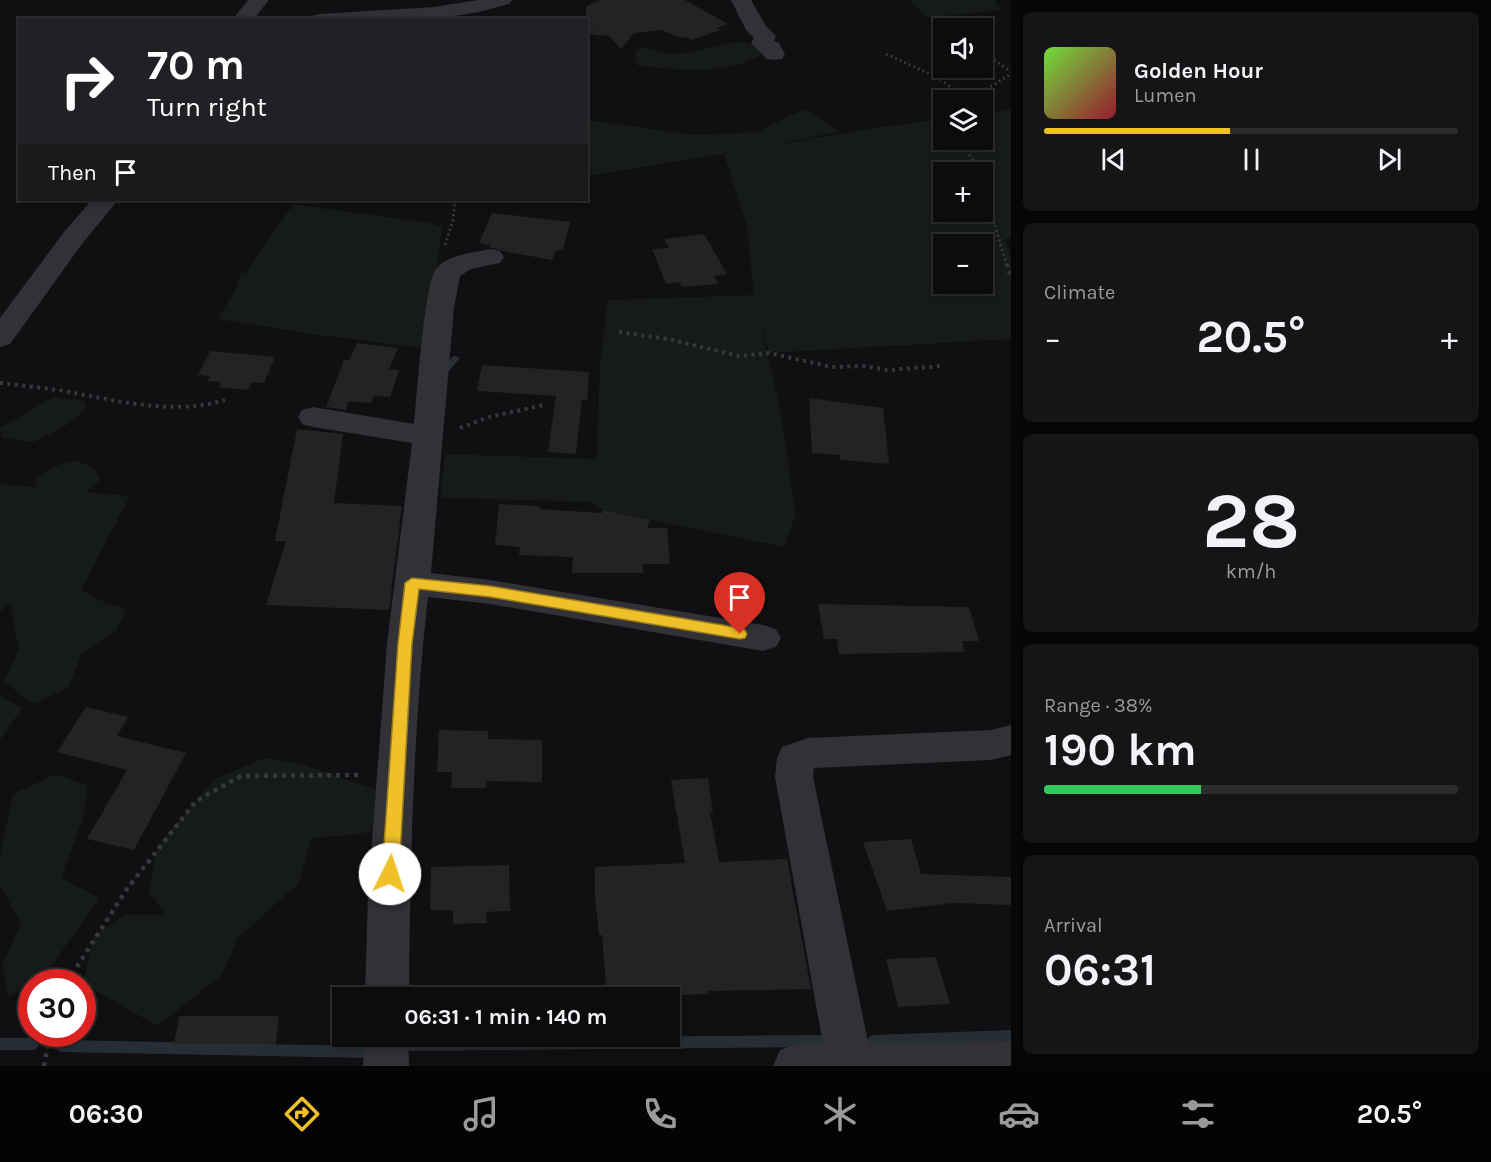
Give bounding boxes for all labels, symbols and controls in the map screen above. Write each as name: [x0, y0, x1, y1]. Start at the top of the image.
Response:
map controls: [933, 18, 993, 294]
button: sound: [933, 18, 993, 78]
text: 70 m: [147, 40, 245, 90]
icon: right: [48, 42, 126, 120]
text: Golden Hour: [1134, 58, 1263, 84]
text: Lumen: [1134, 84, 1197, 107]
button: layers: [933, 90, 993, 150]
text: Turn right: [147, 91, 267, 123]
icon: previous: [1097, 143, 1130, 176]
icon: pause: [1235, 143, 1268, 176]
icon: next: [1373, 143, 1406, 176]
icon: arrive: [109, 156, 142, 189]
text: Then: [48, 160, 97, 186]
button: +: [933, 162, 993, 222]
button: −: [933, 234, 993, 294]
text: Climate: [1044, 281, 1115, 304]
text: 20.5°: [1196, 311, 1306, 363]
text: −: [1044, 319, 1061, 357]
text: +: [1441, 319, 1458, 357]
text: 28: [1202, 475, 1300, 567]
text: km/h: [1226, 560, 1276, 583]
pin: [714, 572, 765, 634]
icon: arrive: [723, 581, 756, 614]
text: Range · 38%: [1044, 694, 1153, 717]
text: 190 km: [1044, 724, 1197, 776]
position arrow: [358, 842, 422, 906]
text: Arrival: [1044, 914, 1103, 937]
text: 06:31: [1044, 944, 1156, 996]
speed limit sign: 30: [18, 969, 96, 1047]
text: 06:31 · 1 min · 140 m: [405, 1004, 607, 1030]
icon: directions: [281, 1093, 323, 1135]
icon: music: [460, 1093, 502, 1135]
icon: phone: [639, 1093, 681, 1135]
icon: climate: [819, 1093, 861, 1135]
icon: car: [998, 1093, 1040, 1135]
icon: filters: [1177, 1093, 1219, 1135]
text: 06:30: [69, 1098, 143, 1130]
text: 20.5°: [1357, 1098, 1422, 1130]

